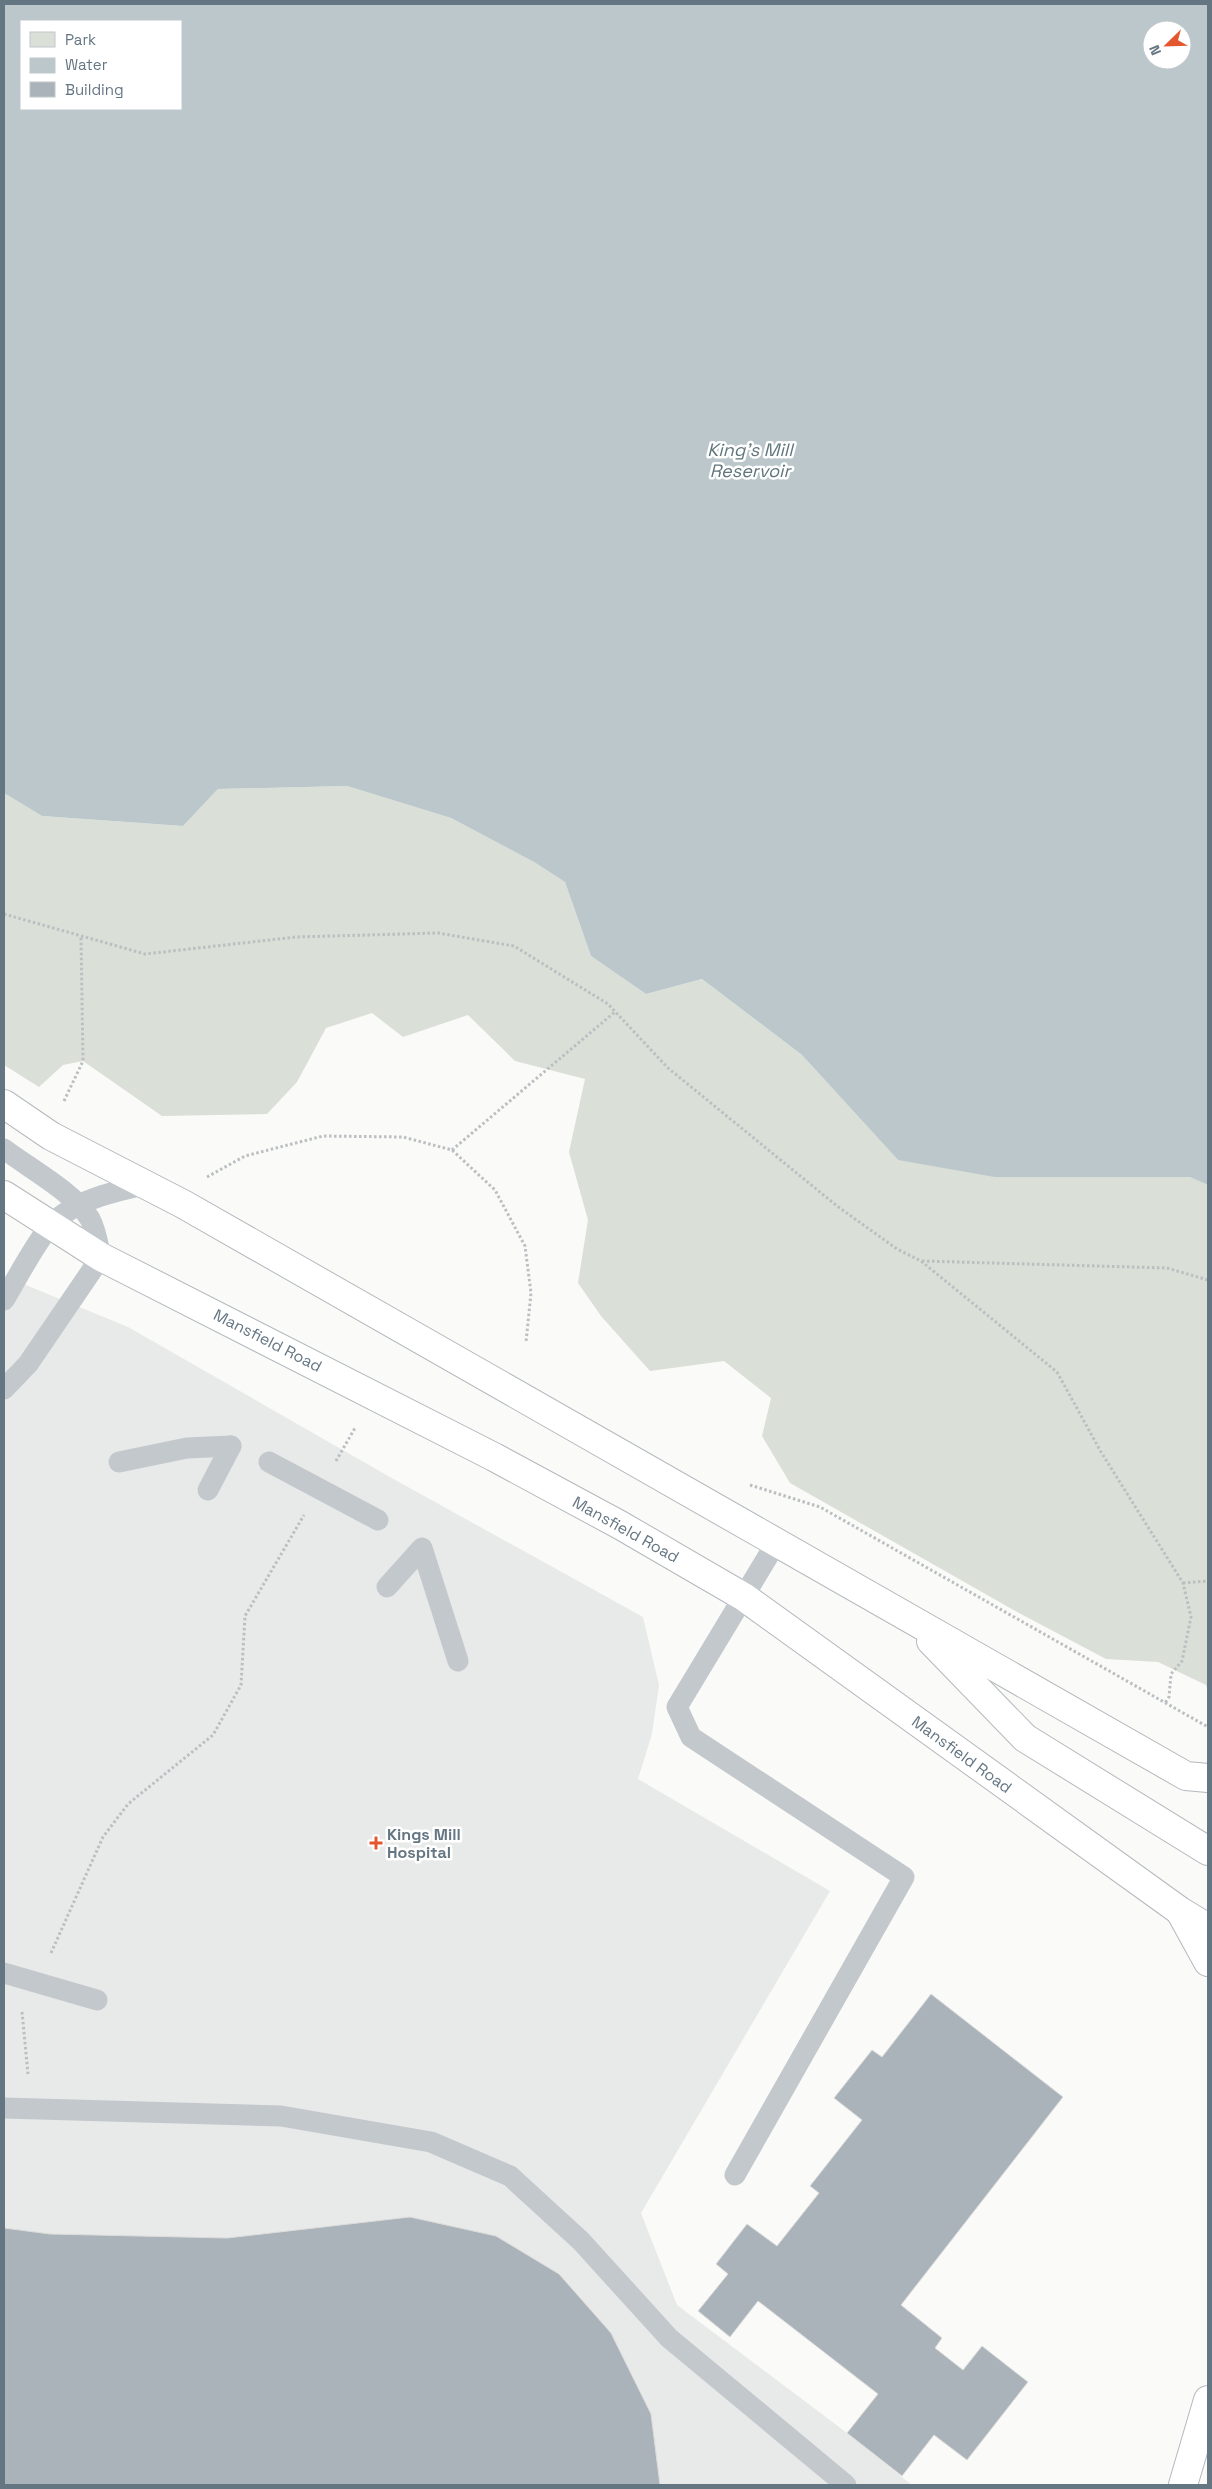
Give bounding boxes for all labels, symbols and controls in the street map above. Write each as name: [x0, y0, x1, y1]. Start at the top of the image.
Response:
legend: [20, 20, 182, 110]
north arrow: [1142, 20, 1192, 70]
text: Park: [65, 30, 96, 49]
text: N: [1145, 42, 1165, 58]
text: Water: [65, 55, 108, 74]
text: Building: [65, 80, 124, 99]
water label: King's Mill Reservoir: [707, 438, 795, 482]
street label: Mansfield Road: [210, 1304, 325, 1377]
street label: Mansfield Road: [569, 1491, 683, 1567]
street label: Mansfield Road: [907, 1711, 1016, 1798]
place label: Kings Mill Hospital: [387, 1824, 461, 1863]
marker: Kings Mill Hospital: [369, 1836, 383, 1850]

